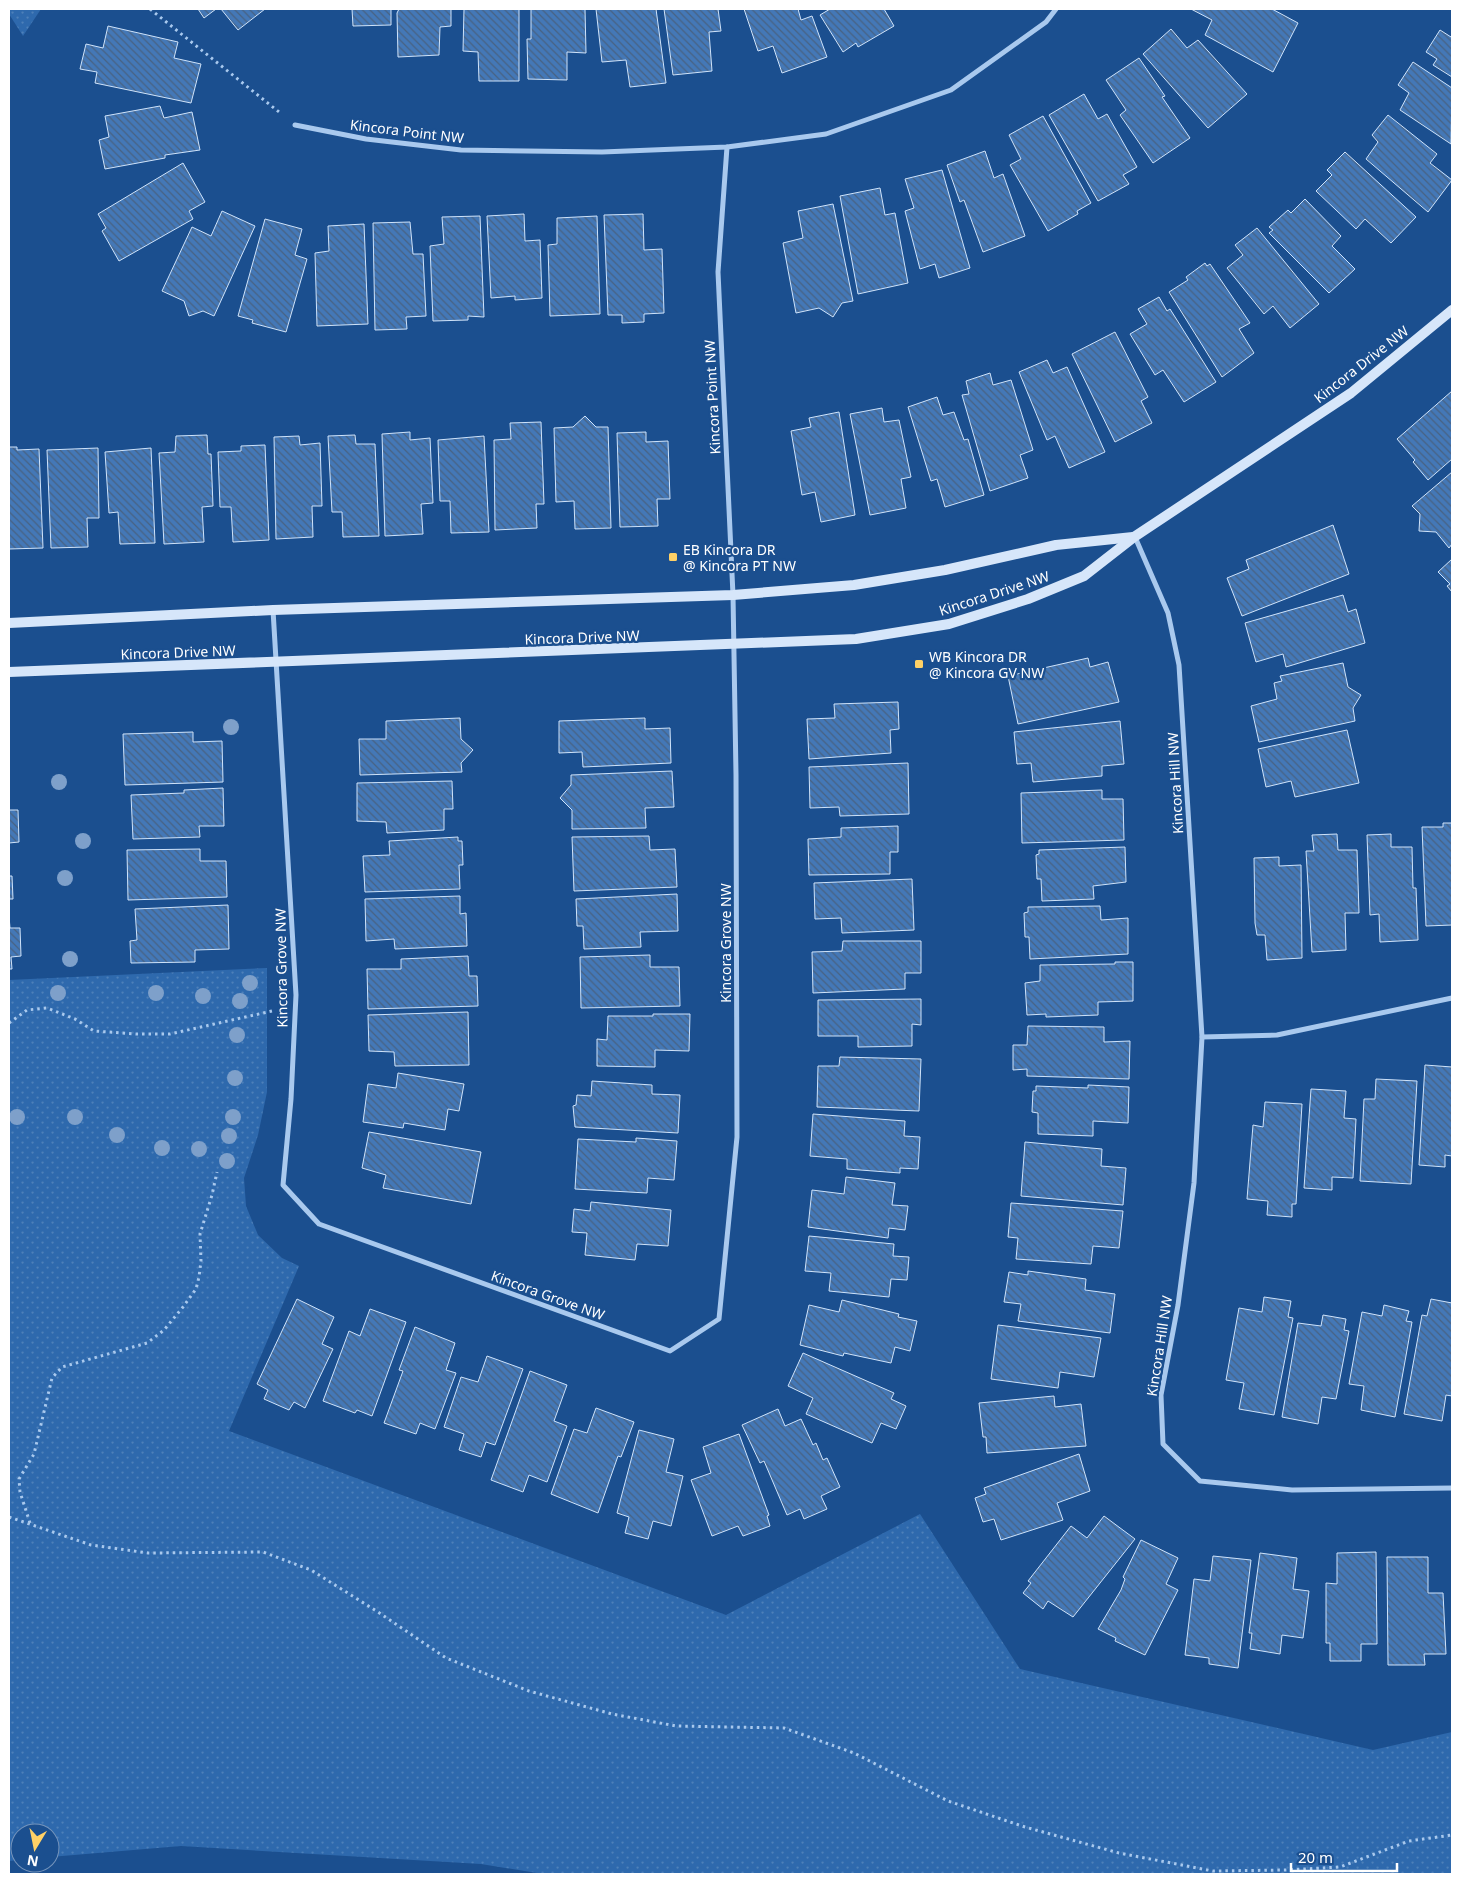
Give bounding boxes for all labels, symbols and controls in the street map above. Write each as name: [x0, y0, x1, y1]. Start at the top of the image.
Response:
street label: Kincora Point NW: [349, 115, 465, 147]
street label: Kincora Drive NW: [1310, 321, 1412, 407]
street label: Kincora Point NW: [700, 339, 724, 455]
place label: EB Kincora DR @ Kincora PT NW: [683, 540, 796, 575]
marker: EB Kincora DR @ Kincora PT NW: [667, 551, 679, 563]
street label: Kincora Drive NW: [936, 566, 1052, 620]
street label: Kincora Drive NW: [524, 625, 640, 649]
street label: Kincora Drive NW: [120, 640, 236, 664]
place label: WB Kincora DR @ Kincora GV NW: [929, 647, 1044, 682]
marker: WB Kincora DR @ Kincora GV NW: [913, 658, 925, 670]
street label: Kincora Hill NW: [1163, 732, 1187, 834]
street label: Kincora Grove NW: [716, 883, 735, 1003]
street label: Kincora Grove NW: [270, 908, 292, 1028]
street label: Kincora Grove NW: [489, 1266, 607, 1324]
street label: Kincora Hill NW: [1142, 1294, 1176, 1398]
north arrow: [10, 1823, 60, 1873]
scale bar: [1291, 1840, 1397, 1872]
text: 20 m: [1298, 1847, 1333, 1867]
text: N: [25, 1851, 40, 1872]

